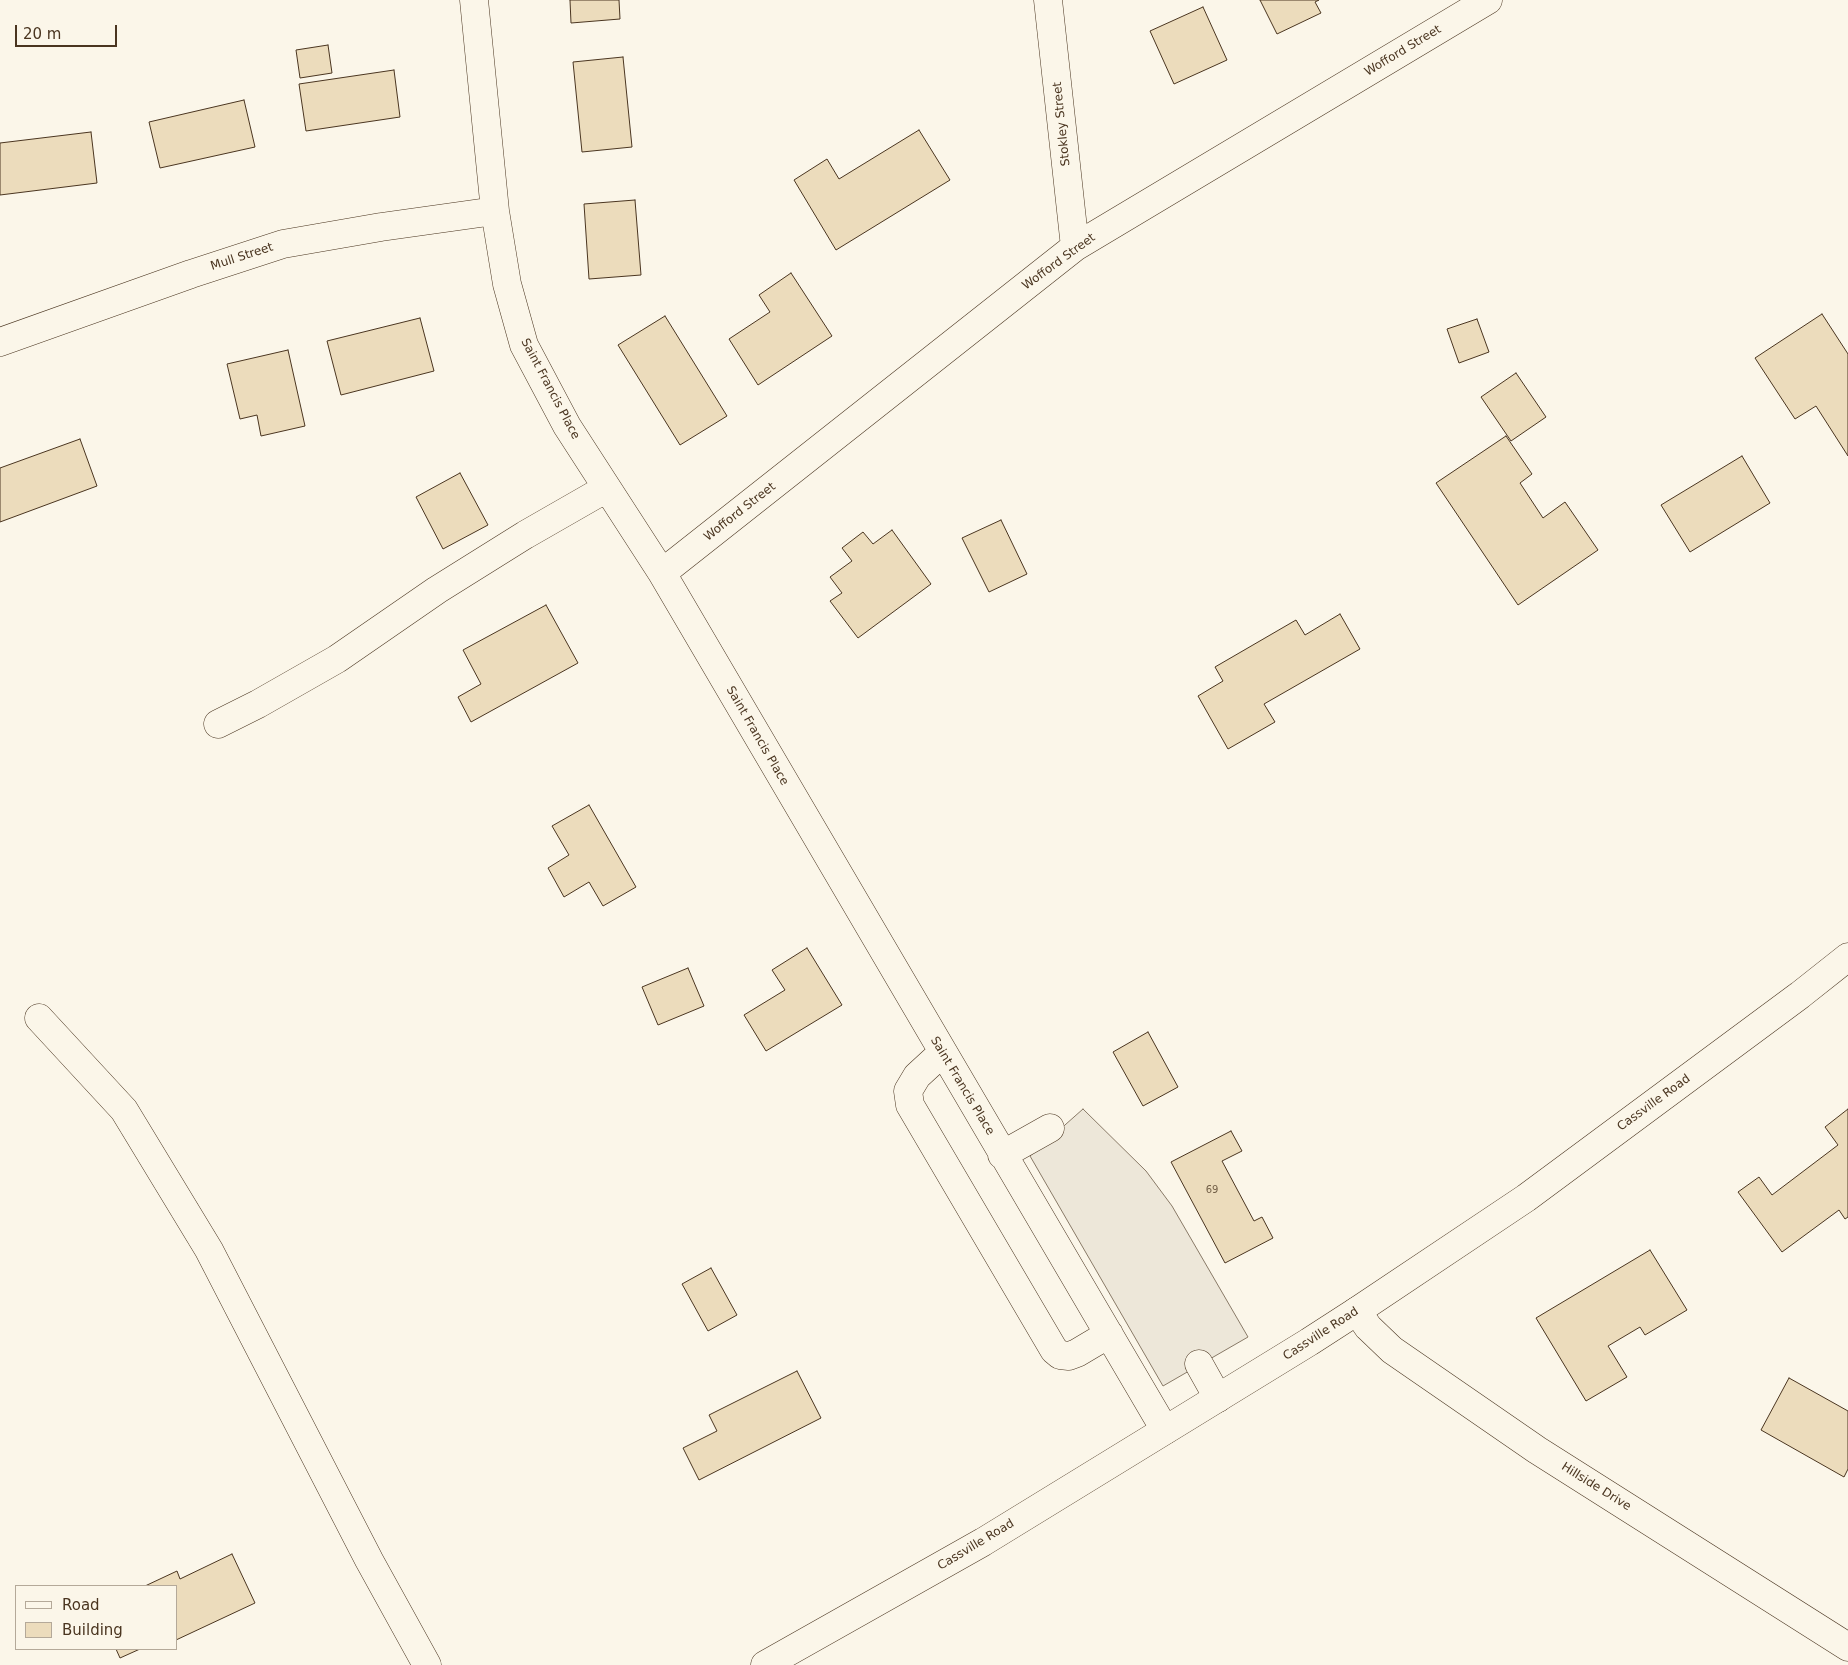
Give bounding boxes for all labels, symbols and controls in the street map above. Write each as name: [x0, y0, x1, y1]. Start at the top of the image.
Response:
scale bar: [18, 15, 120, 47]
street label: Wofford Street: [1362, 22, 1444, 80]
text: 20 m: [23, 25, 61, 43]
street label: Stokley Street: [1050, 81, 1074, 167]
street label: Wofford Street: [1020, 231, 1098, 293]
street label: Mull Street: [209, 240, 275, 274]
street label: Saint Francis Place: [517, 336, 583, 442]
street label: Wofford Street: [701, 480, 779, 544]
street label: Saint Francis Place: [723, 684, 791, 788]
street label: Saint Francis Place: [927, 1034, 997, 1138]
street label: Cassville Road: [1615, 1072, 1693, 1134]
house number: 69: [1206, 1184, 1218, 1196]
street label: Cassville Road: [1281, 1304, 1361, 1364]
street label: Hillside Drive: [1559, 1460, 1633, 1514]
street label: Cassville Road: [935, 1517, 1017, 1573]
legend: [15, 1585, 178, 1650]
text: Road: [62, 1596, 100, 1614]
text: Building: [62, 1621, 123, 1639]

